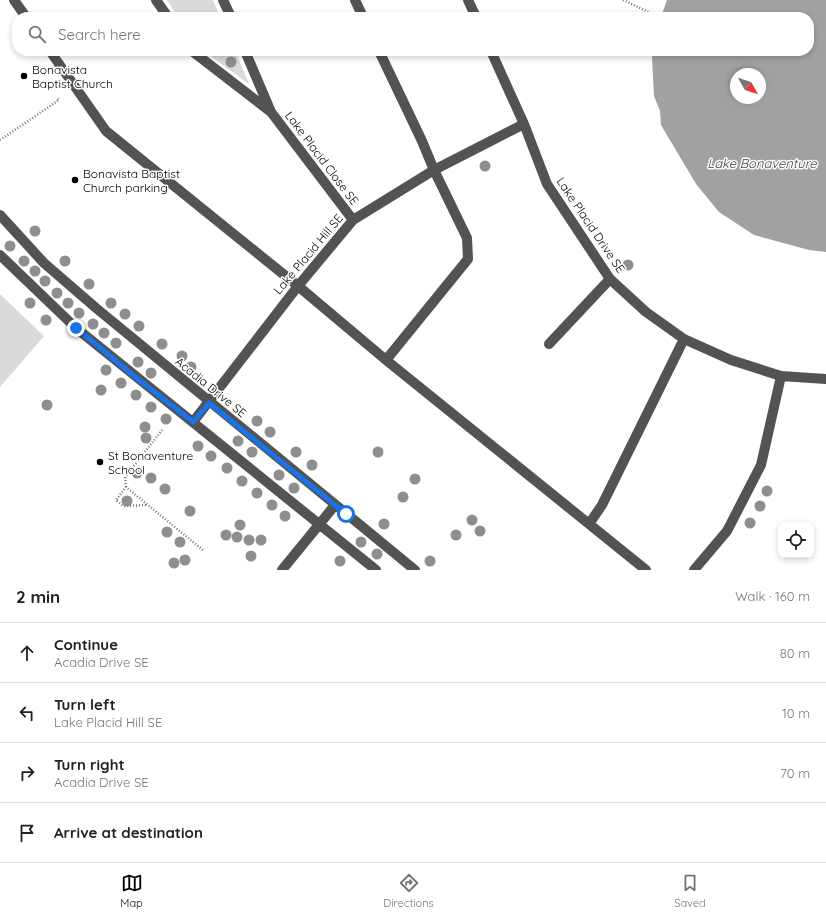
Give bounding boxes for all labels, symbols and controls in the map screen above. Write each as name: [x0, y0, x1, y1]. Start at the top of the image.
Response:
search box: [12, 12, 814, 56]
icon: search: [26, 23, 48, 45]
text: Search here: [58, 25, 141, 44]
place label: Bonavista Baptist Church: [32, 62, 113, 91]
north arrow: [730, 68, 766, 104]
marker: Bonavista Baptist Church: [19, 71, 29, 81]
street label: Lake Placid Close SE: [282, 108, 362, 208]
water label: Lake Bonaventure: [707, 155, 817, 171]
place label: Bonavista Baptist Church parking: [83, 166, 180, 195]
street label: Lake Placid Drive SE: [553, 174, 629, 276]
marker: Bonavista Baptist Church parking: [70, 175, 80, 185]
street label: Lake Placid Hill SE: [270, 211, 346, 297]
route end: [67, 319, 85, 337]
street label: Acadia Drive SE: [172, 354, 250, 420]
place label: St Bonaventure School: [108, 448, 193, 477]
marker: St Bonaventure School: [95, 457, 105, 467]
route start: [337, 505, 355, 523]
map controls: [778, 522, 814, 558]
button: locate: [778, 522, 814, 558]
text: 2 min: [16, 586, 60, 607]
text: Walk · 160 m: [735, 588, 810, 604]
text: Continue: [54, 635, 118, 654]
icon: ahead: [16, 642, 38, 664]
text: 80 m: [780, 645, 810, 661]
text: Acadia Drive SE: [54, 654, 149, 670]
text: Turn left: [54, 695, 116, 714]
icon: left: [16, 702, 38, 724]
text: 10 m: [782, 705, 810, 721]
text: Lake Placid Hill SE: [54, 714, 162, 730]
text: Turn right: [54, 755, 125, 774]
icon: right: [16, 762, 38, 784]
text: 70 m: [780, 765, 810, 781]
text: Acadia Drive SE: [54, 774, 149, 790]
icon: arrive: [16, 822, 38, 844]
text: Arrive at destination: [54, 823, 203, 842]
tab: Map: [120, 872, 143, 910]
tab: Directions: [383, 872, 434, 910]
tab: Saved: [674, 872, 706, 910]

